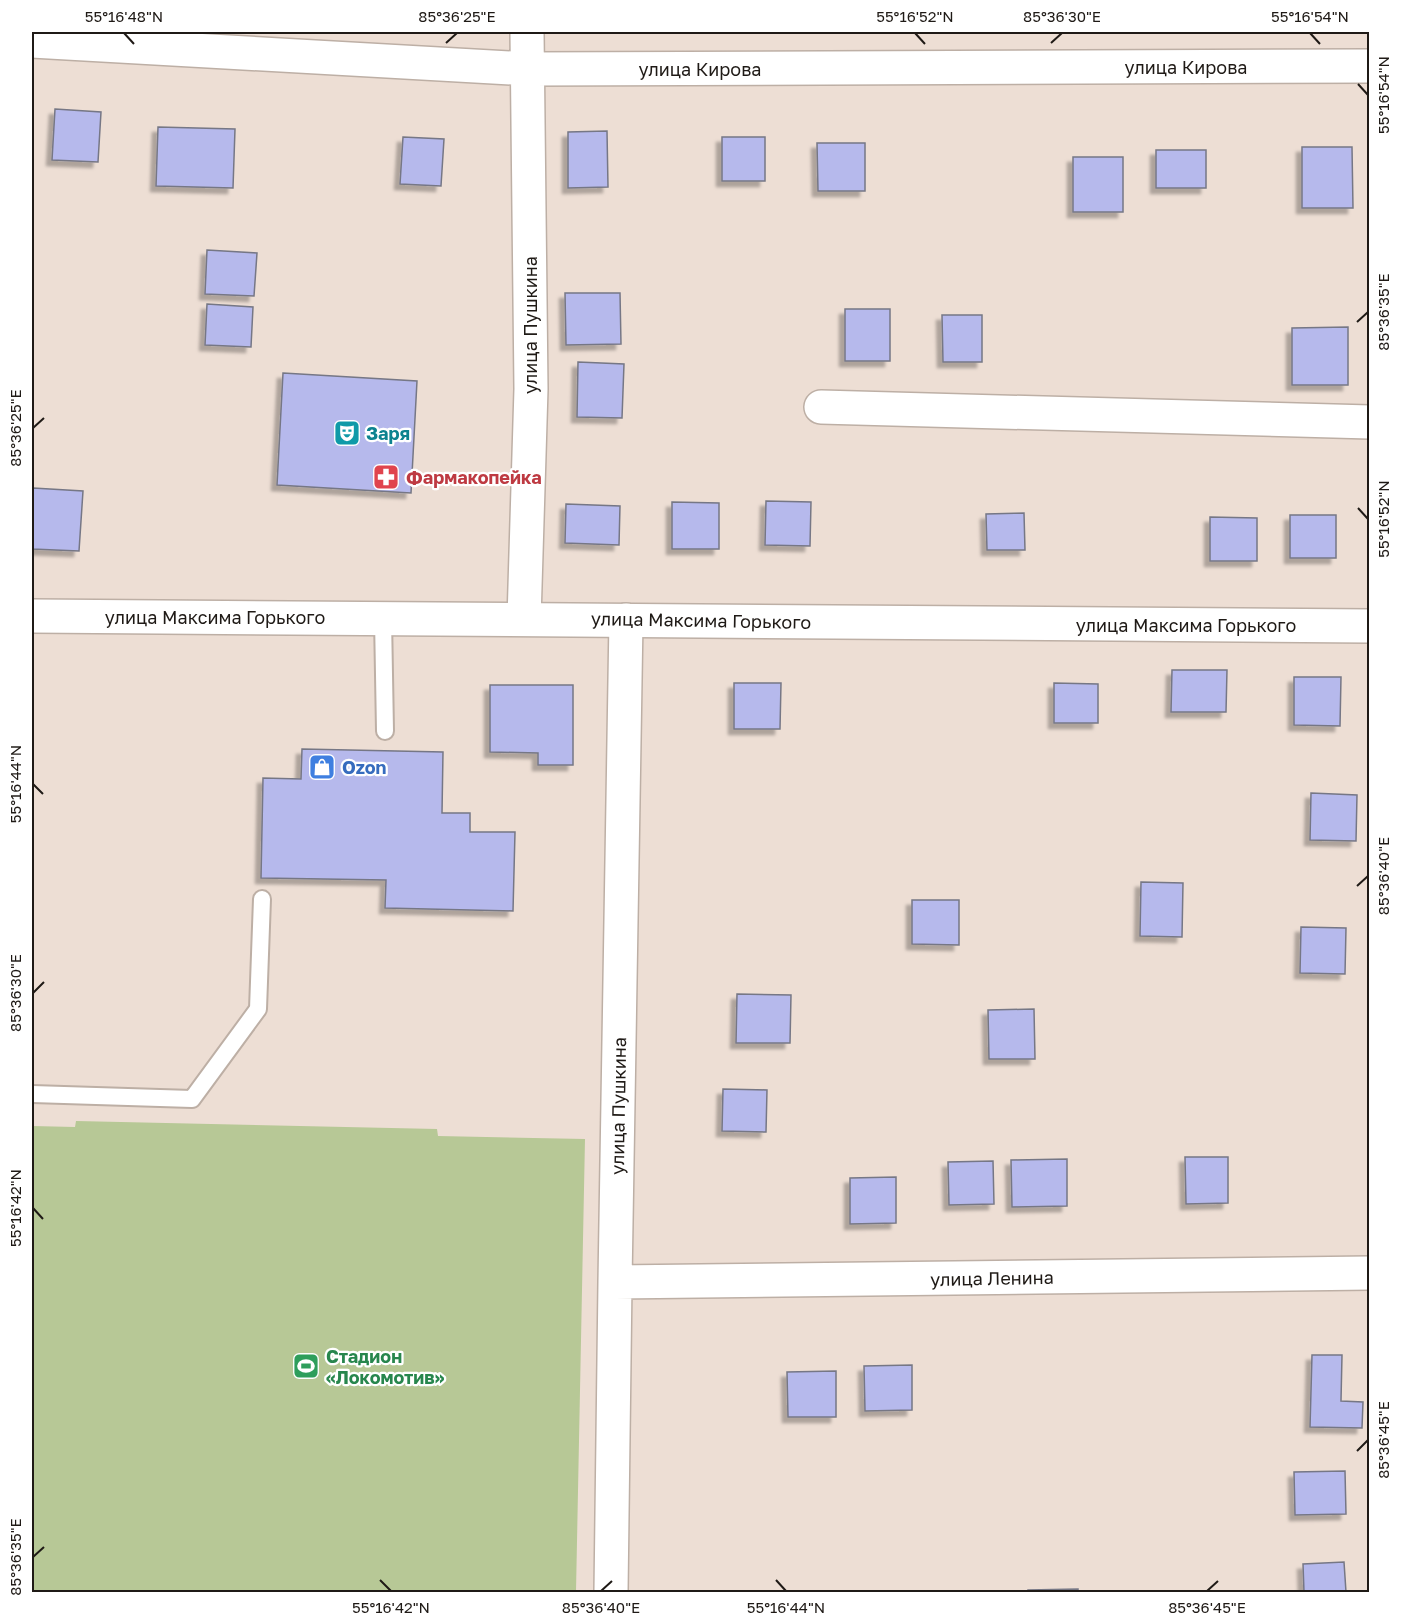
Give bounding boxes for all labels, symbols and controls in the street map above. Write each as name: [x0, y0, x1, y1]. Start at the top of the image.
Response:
text: 55°16'48"N: [85, 7, 163, 25]
text: 85°36'25"E: [418, 7, 496, 25]
text: 55°16'52"N: [876, 7, 954, 25]
text: 85°36'30"E: [1023, 7, 1101, 25]
text: 55°16'54"N: [1271, 7, 1349, 25]
street label: улица Кирова: [1124, 56, 1248, 78]
text: 55°16'54"N: [1374, 56, 1392, 134]
street label: улица Кирова: [638, 58, 762, 80]
street label: улица Пушкина: [519, 256, 541, 394]
text: 85°36'35"E: [1374, 273, 1392, 351]
text: 85°36'25"E: [6, 389, 24, 467]
theatre icon: Заря: [332, 418, 362, 448]
place label: Заря: [366, 422, 410, 444]
pharmacy icon: Фармакопейка: [371, 462, 401, 492]
place label: Фармакопейка: [406, 466, 542, 488]
text: 55°16'52"N: [1374, 480, 1392, 558]
street label: улица Максима Горького: [105, 606, 325, 628]
street label: улица Максима Горького: [591, 607, 811, 633]
street label: улица Максима Горького: [1076, 614, 1296, 636]
text: 55°16'44"N: [6, 745, 24, 823]
shop icon: Ozon: [307, 752, 337, 782]
place label: Ozon: [342, 756, 387, 778]
text: 85°36'40"E: [1374, 837, 1392, 915]
text: 85°36'30"E: [6, 954, 24, 1032]
street label: улица Пушкина: [606, 1037, 630, 1175]
text: 55°16'42"N: [6, 1169, 24, 1247]
street label: улица Ленина: [930, 1266, 1054, 1290]
place label: Стадион «Локомотив»: [326, 1345, 445, 1388]
sports icon: Стадион «Локомотив»: [291, 1351, 321, 1381]
text: 85°36'45"E: [1374, 1401, 1392, 1479]
text: 85°36'35"E: [6, 1518, 24, 1596]
text: 55°16'42"N: [352, 1598, 430, 1616]
text: 85°36'40"E: [562, 1598, 640, 1616]
text: 55°16'44"N: [747, 1598, 825, 1616]
text: 85°36'45"E: [1168, 1598, 1246, 1616]

